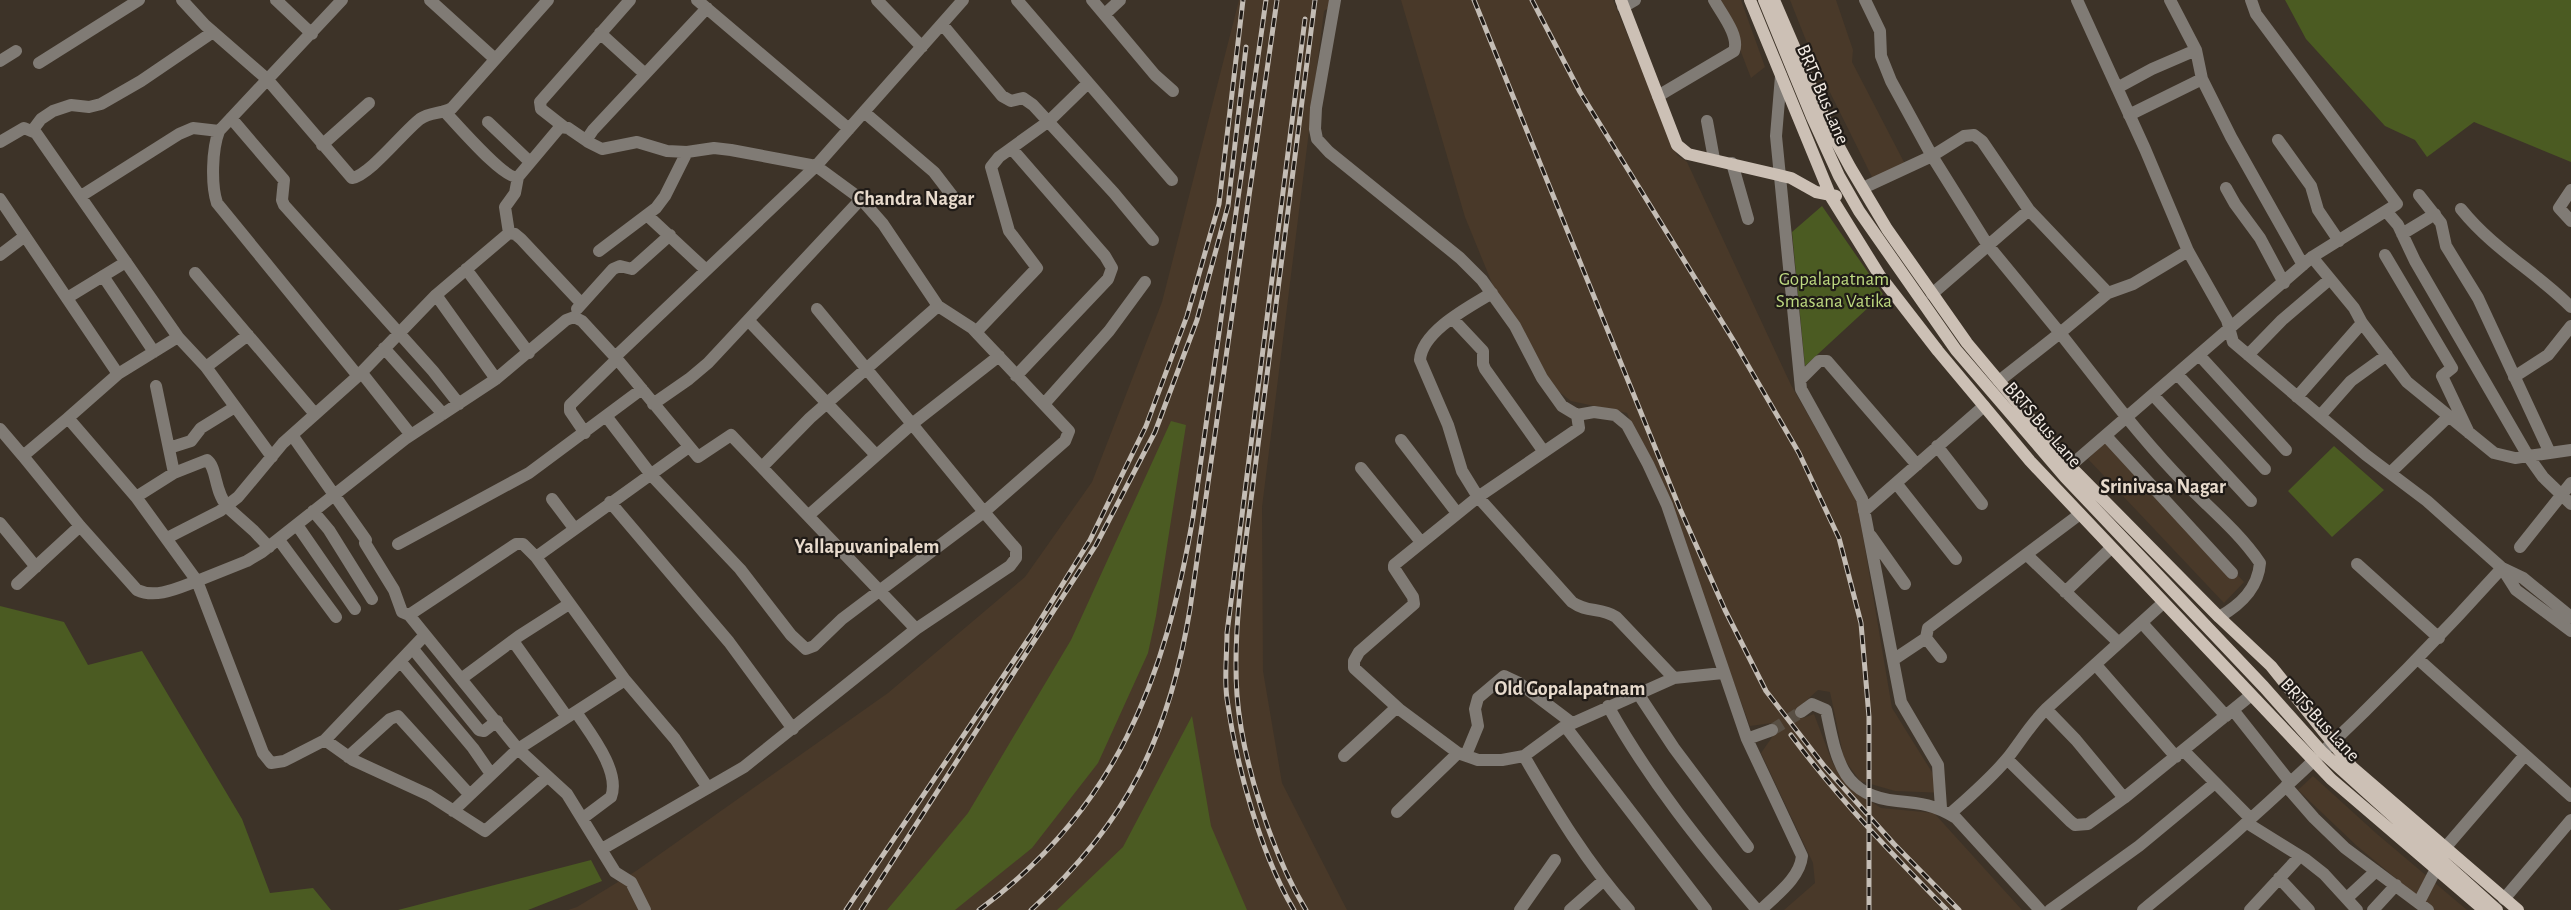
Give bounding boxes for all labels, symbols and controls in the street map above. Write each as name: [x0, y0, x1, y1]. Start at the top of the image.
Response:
street label: BRTS Bus Lane: [1793, 42, 1852, 147]
district label: Chandra Nagar: [854, 189, 974, 209]
park label: Gopalapatnam Smasana Vatika: [1776, 270, 1892, 311]
street label: BRTS Bus Lane: [2001, 379, 2085, 471]
district label: Srinivasa Nagar: [2100, 477, 2226, 497]
district label: Yallapuvanipalem: [795, 537, 939, 557]
street label: BRTS Bus Lane: [2277, 675, 2363, 765]
district label: Old Gopalapatnam: [1495, 679, 1646, 699]

